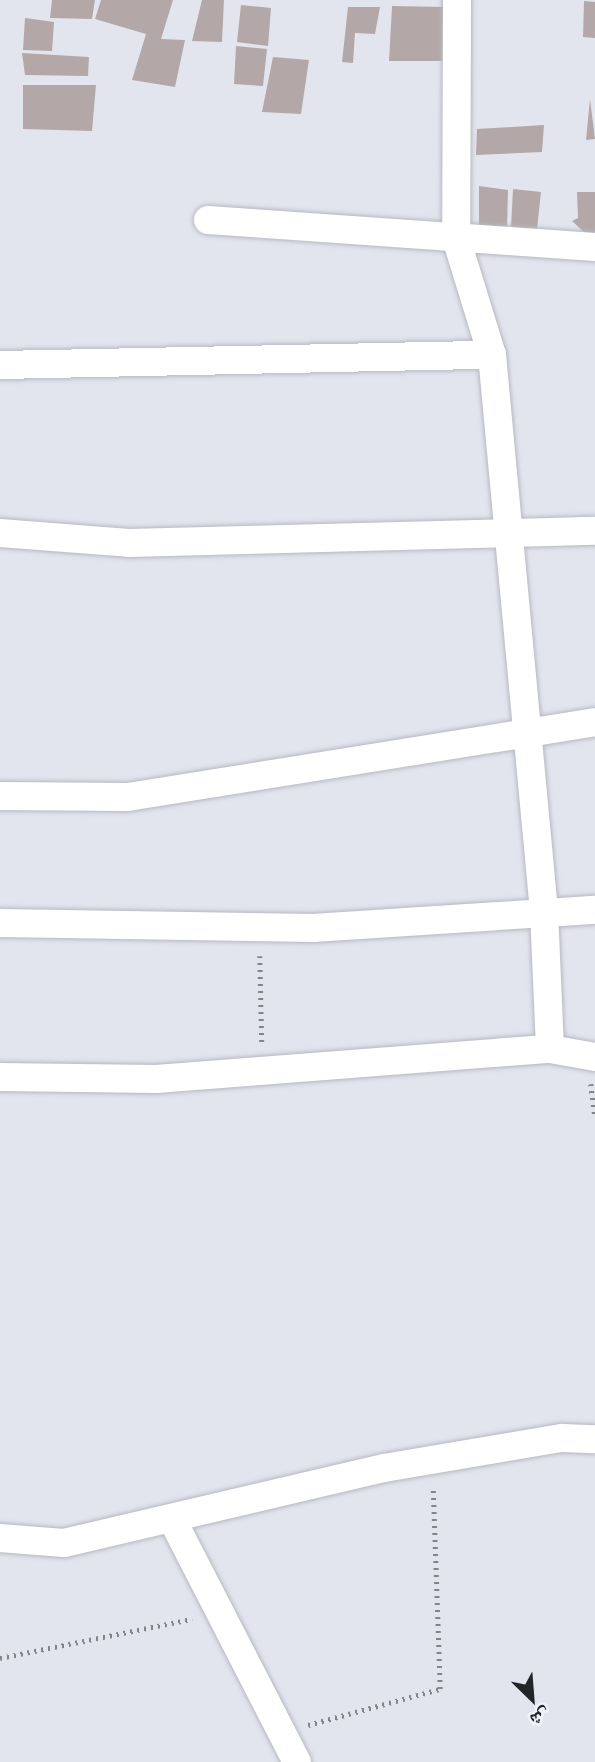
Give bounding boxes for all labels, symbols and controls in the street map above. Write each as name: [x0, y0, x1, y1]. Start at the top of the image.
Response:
north arrow: [497, 1664, 567, 1734]
text: ش: [527, 1704, 555, 1732]

